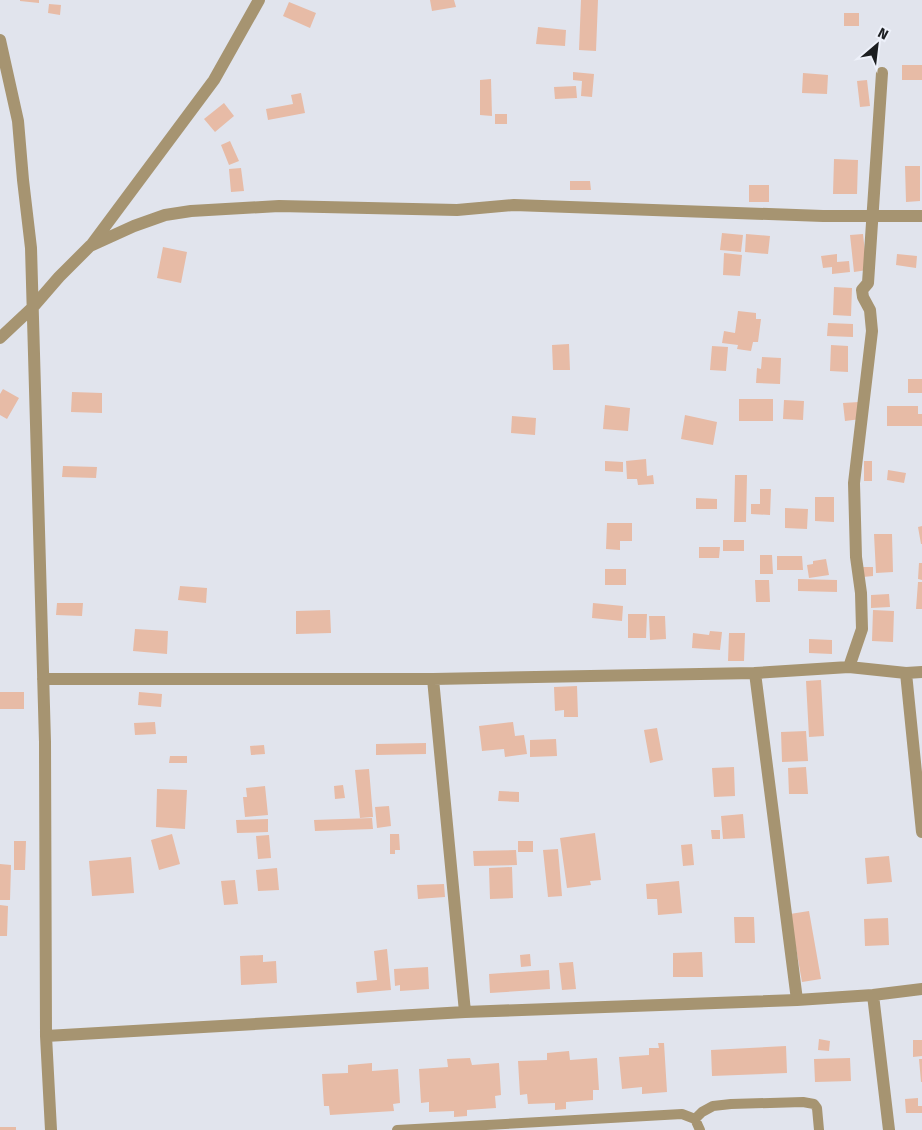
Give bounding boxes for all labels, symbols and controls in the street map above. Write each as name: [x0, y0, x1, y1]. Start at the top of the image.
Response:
north arrow: [852, 20, 902, 70]
text: N: [875, 24, 891, 44]

